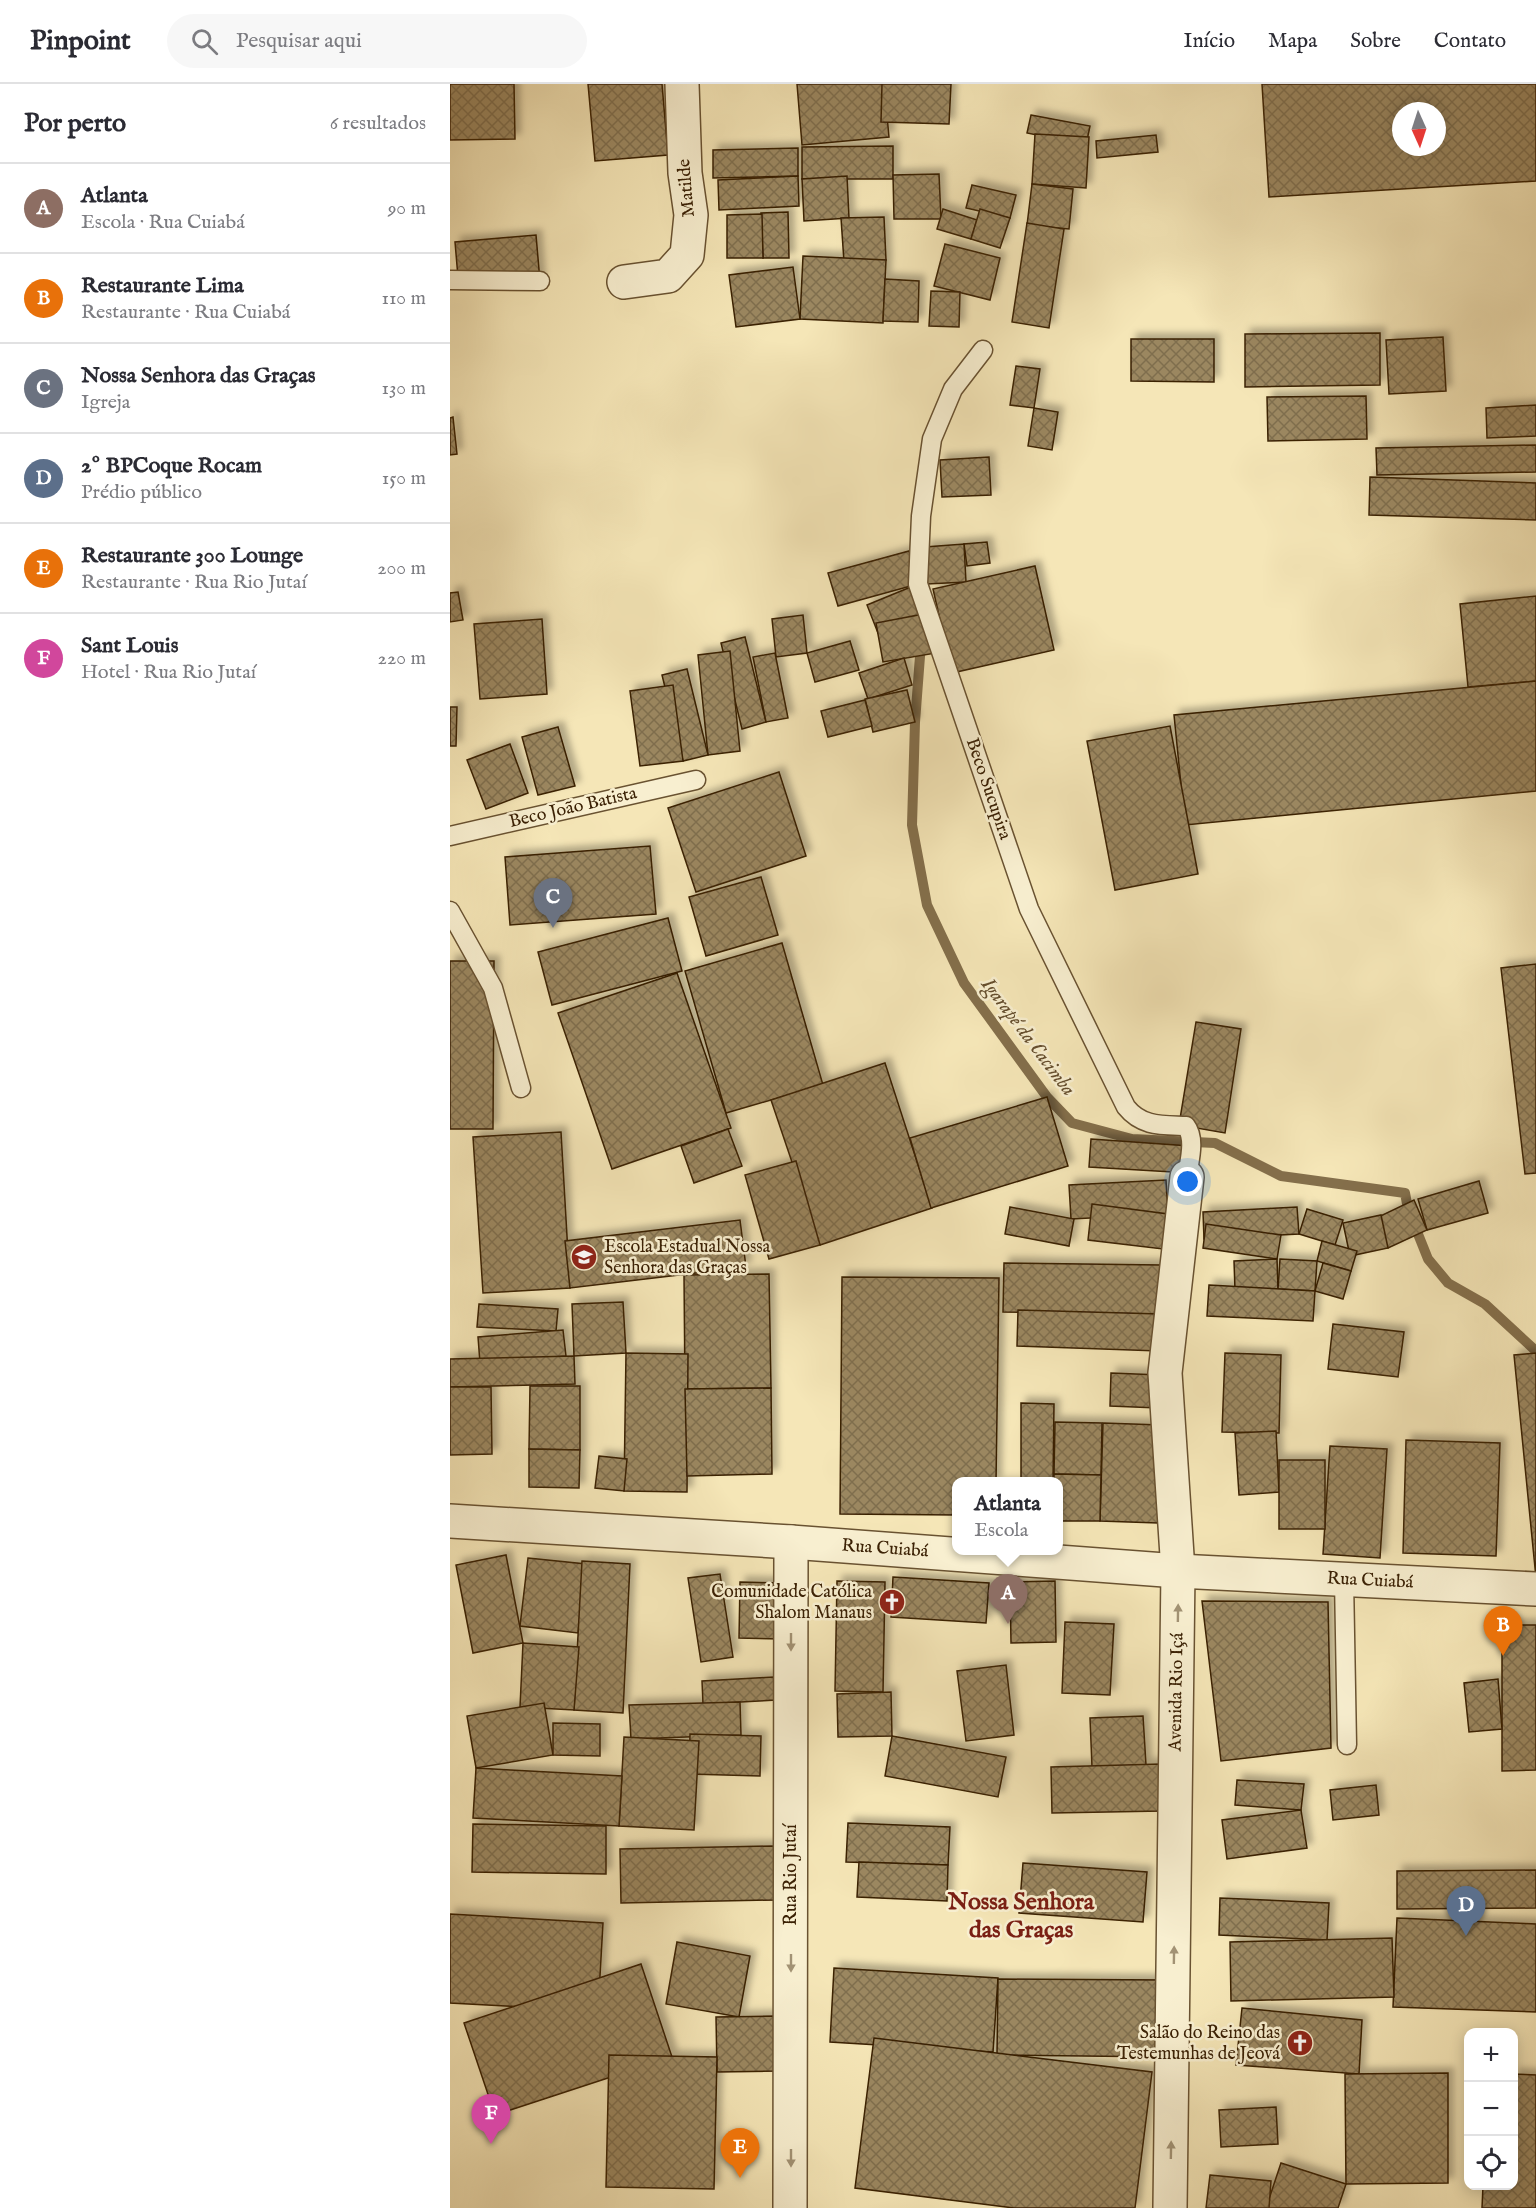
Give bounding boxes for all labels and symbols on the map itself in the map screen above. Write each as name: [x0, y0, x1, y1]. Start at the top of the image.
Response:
north arrow: [1392, 102, 1446, 156]
street label: Matilde: [673, 158, 701, 218]
street label: Beco Sucupira: [960, 735, 1016, 843]
street label: Beco João Batista: [507, 782, 639, 834]
pin: C: [534, 878, 572, 928]
water label: Igarapé da Cacimba: [974, 972, 1081, 1102]
your location: [1173, 1167, 1202, 1196]
place label: Escola Estadual Nossa Senhora das Graças: [604, 1236, 771, 1280]
school or university icon: Escola Estadual Nossa Senhora das Graças: [569, 1242, 599, 1272]
street label: Rua Cuiabá: [841, 1534, 929, 1564]
street label: Rua Cuiabá: [1326, 1567, 1414, 1595]
pin: A: [988, 1574, 1028, 1624]
place label: Comunidade Católica Shalom Manaus: [711, 1581, 872, 1625]
church icon: Comunidade Católica Shalom Manaus: [877, 1587, 907, 1617]
one-way arrow: [1173, 1603, 1183, 1622]
pin: B: [1484, 1606, 1522, 1656]
street label: Avenida Rio Içá: [1164, 1632, 1190, 1753]
one-way arrow: [786, 1633, 796, 1652]
street label: Rua Rio Jutaí: [780, 1823, 803, 1926]
pin: D: [1446, 1886, 1486, 1936]
district label: Nossa Senhora das Graças: [947, 1887, 1095, 1946]
one-way arrow: [1169, 1945, 1178, 1964]
one-way arrow: [786, 1954, 796, 1973]
place label: Salão do Reino das Testemunhas de Jeová: [1117, 2022, 1280, 2066]
church icon: Salão do Reino das Testemunhas de Jeová: [1285, 2028, 1315, 2058]
pin: F: [472, 2094, 510, 2144]
pin: E: [720, 2128, 760, 2178]
one-way arrow: [1166, 2140, 1176, 2159]
one-way arrow: [786, 2149, 796, 2168]

